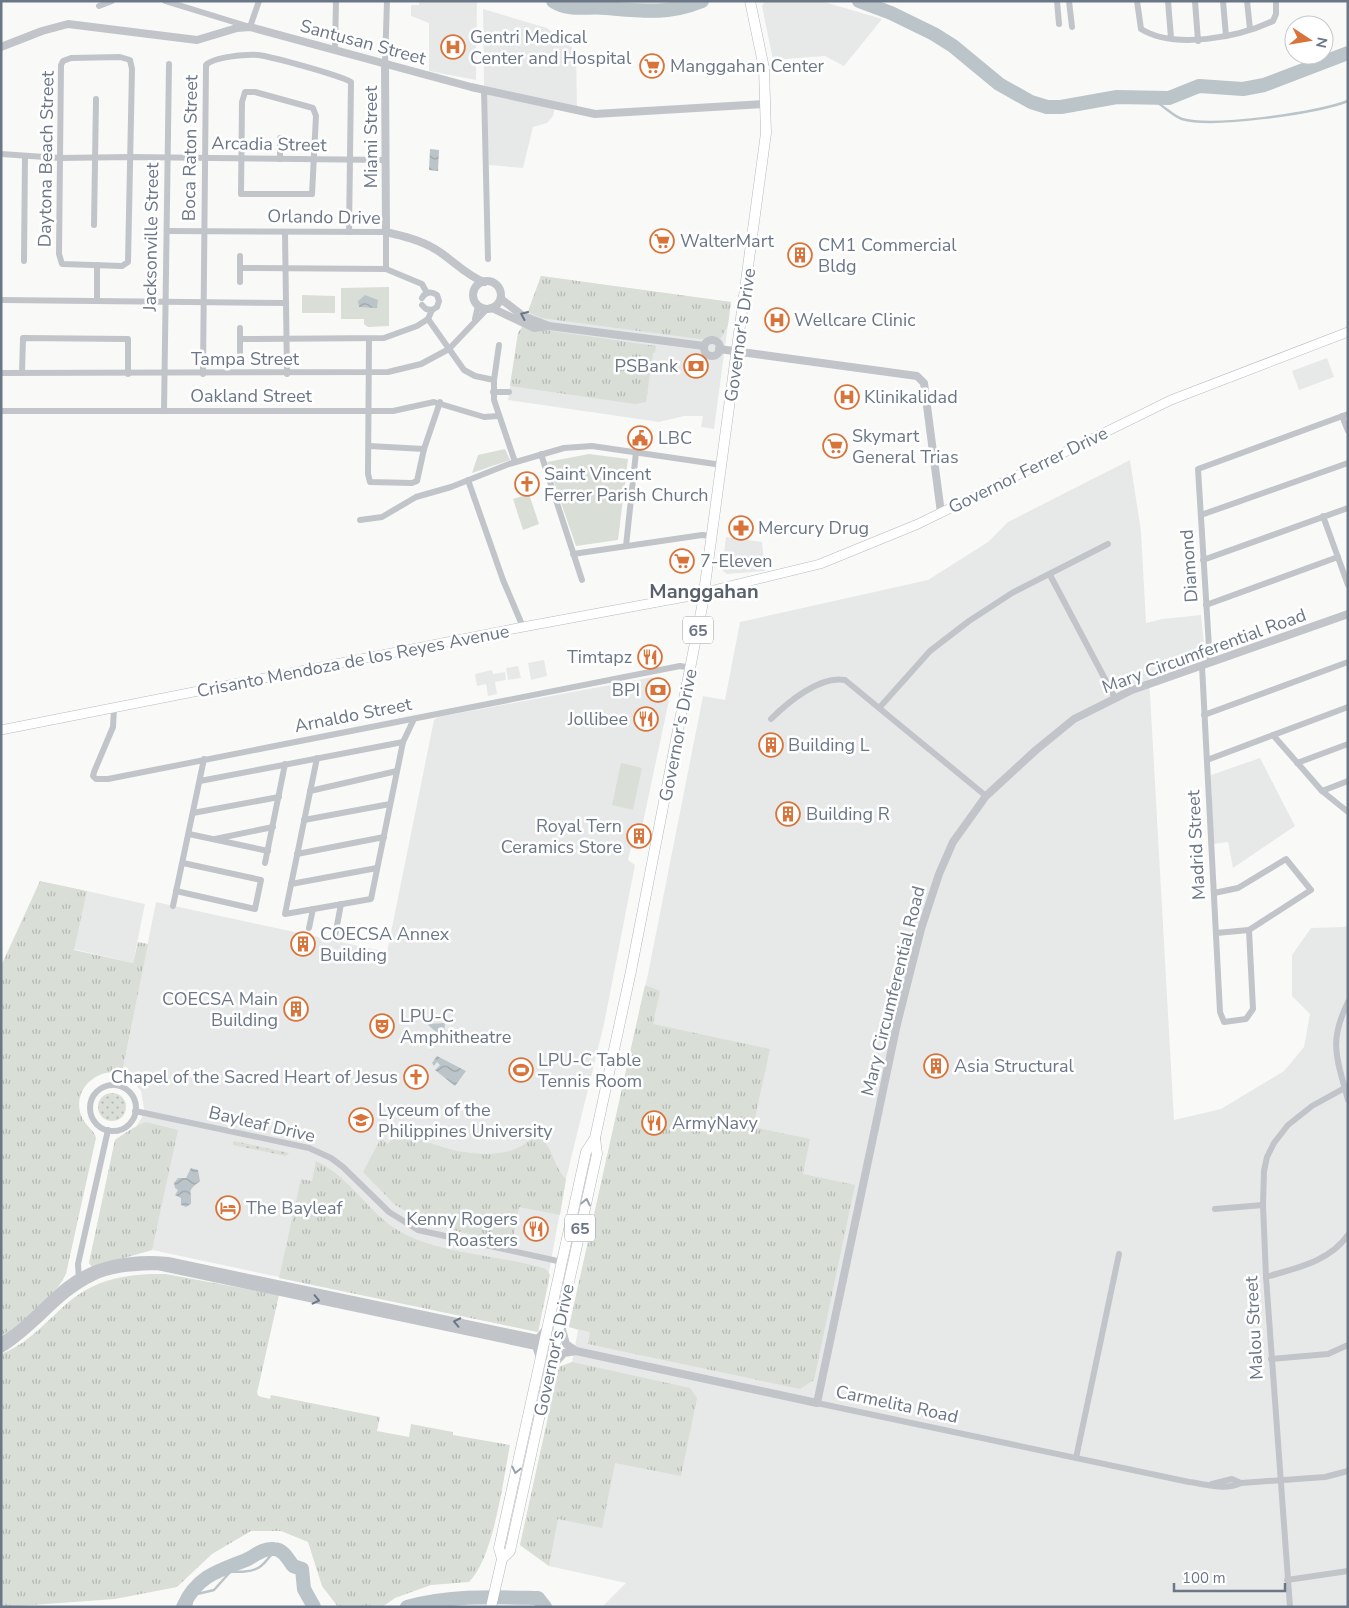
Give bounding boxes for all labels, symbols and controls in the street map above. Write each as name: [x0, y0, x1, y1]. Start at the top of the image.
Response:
street label: Santusan Street: [297, 14, 429, 71]
north arrow: [1284, 15, 1334, 65]
place label: Gentri Medical Center and Hospital: [470, 25, 632, 70]
hospital icon: Gentri Medical Center and Hospital: [440, 34, 466, 60]
text: N: [1311, 35, 1332, 50]
supermarket icon: Manggahan Center: [639, 53, 665, 79]
place label: Manggahan Center: [670, 54, 824, 78]
street label: Daytona Beach Street: [32, 70, 60, 247]
street label: Boca Raton Street: [177, 74, 203, 221]
street label: Miami Street: [359, 85, 383, 188]
street label: Arcadia Street: [211, 131, 327, 157]
street label: Jacksonville Street: [138, 162, 164, 313]
street label: Orlando Drive: [267, 204, 381, 230]
supermarket icon: WalterMart: [649, 228, 675, 254]
place label: WalterMart: [680, 229, 775, 253]
place label: CM1 Commercial Bldg: [818, 233, 957, 278]
building icon: CM1 Commercial Bldg: [787, 242, 813, 268]
street label: Governor's Drive: [719, 267, 761, 403]
hospital icon: Wellcare Clinic: [764, 307, 790, 333]
place label: Wellcare Clinic: [794, 308, 916, 332]
one-way arrow: [520, 311, 529, 321]
street label: Tampa Street: [191, 347, 300, 371]
bank icon: PSBank: [683, 353, 709, 379]
place label: PSBank: [615, 354, 679, 378]
street label: Oakland Street: [190, 384, 313, 408]
hospital icon: Klinikalidad: [834, 384, 860, 410]
place label: Klinikalidad: [864, 385, 958, 409]
street label: Governor Ferrer Drive: [944, 421, 1112, 519]
place label: Skymart General Trias: [852, 424, 959, 469]
public building icon: LBC: [627, 425, 653, 451]
place label: LBC: [658, 426, 692, 450]
supermarket icon: Skymart General Trias: [822, 433, 848, 459]
place label: Saint Vincent Ferrer Parish Church: [544, 462, 708, 507]
church icon: Saint Vincent Ferrer Parish Church: [514, 471, 540, 497]
pharmacy icon: Mercury Drug: [728, 515, 754, 541]
place label: Mercury Drug: [758, 516, 869, 540]
street label: Diamond: [1174, 529, 1204, 603]
supermarket icon: 7-Eleven: [669, 548, 695, 574]
place label: 7-Eleven: [700, 549, 773, 573]
district label: Manggahan: [649, 578, 759, 605]
street label: Mary Circumferential Road: [1099, 603, 1309, 699]
road number: 65: [683, 616, 713, 644]
street label: Crisanto Mendoza de los Reyes Avenue: [195, 619, 511, 703]
restaurant icon: Timtapz: [637, 644, 663, 670]
place label: Timtapz: [567, 645, 632, 669]
street label: Governor's Drive: [653, 667, 703, 803]
bank icon: BPI: [645, 677, 671, 703]
place label: BPI: [612, 678, 640, 702]
street label: Arnaldo Street: [292, 692, 414, 738]
restaurant icon: Jollibee: [633, 706, 659, 732]
place label: Jollibee: [567, 707, 628, 731]
building icon: Building L: [758, 732, 784, 758]
place label: Building L: [788, 733, 870, 757]
street label: Madrid Street: [1181, 789, 1211, 901]
building icon: Building R: [775, 801, 801, 827]
place label: Building R: [806, 802, 890, 826]
place label: Royal Tern Ceramics Store: [501, 814, 622, 859]
building icon: Royal Tern Ceramics Store: [626, 823, 652, 849]
street label: Mary Circumferential Road: [855, 884, 931, 1098]
place label: COECSA Annex Building: [320, 922, 450, 967]
building icon: COECSA Annex Building: [290, 931, 316, 957]
place label: COECSA Main Building: [162, 987, 278, 1032]
building icon: COECSA Main Building: [283, 996, 309, 1022]
place label: LPU-C Amphitheatre: [400, 1004, 511, 1049]
theatre icon: LPU-C Amphitheatre: [369, 1013, 395, 1039]
place label: LPU-C Table Tennis Room: [538, 1048, 642, 1093]
building icon: Asia Structural: [923, 1053, 949, 1079]
place label: Asia Structural: [954, 1054, 1075, 1078]
sports icon: LPU-C Table Tennis Room: [508, 1057, 534, 1083]
church icon: Chapel of the Sacred Heart of Jesus: [403, 1064, 429, 1090]
place label: Chapel of the Sacred Heart of Jesus: [111, 1065, 398, 1089]
place label: Lyceum of the Philippines University: [378, 1098, 553, 1143]
street label: Bayleaf Drive: [206, 1100, 318, 1148]
school or university icon: Lyceum of the Philippines University: [348, 1107, 374, 1133]
restaurant icon: ArmyNavy: [641, 1110, 667, 1136]
place label: ArmyNavy: [672, 1111, 759, 1135]
hotel icon: The Bayleaf: [215, 1195, 241, 1221]
place label: The Bayleaf: [246, 1196, 343, 1220]
one-way arrow: [580, 1197, 591, 1206]
place label: Kenny Rogers Roasters: [406, 1207, 518, 1252]
road number: 65: [565, 1214, 595, 1242]
restaurant icon: Kenny Rogers Roasters: [523, 1216, 549, 1242]
street label: Malou Street: [1239, 1275, 1269, 1381]
street label: Governor's Drive: [528, 1282, 580, 1418]
one-way arrow: [311, 1294, 320, 1305]
one-way arrow: [453, 1317, 462, 1328]
street label: Carmelita Road: [834, 1379, 960, 1429]
one-way arrow: [511, 1466, 522, 1475]
scale bar: [1174, 1560, 1285, 1592]
text: 100 m: [1182, 1568, 1226, 1588]

